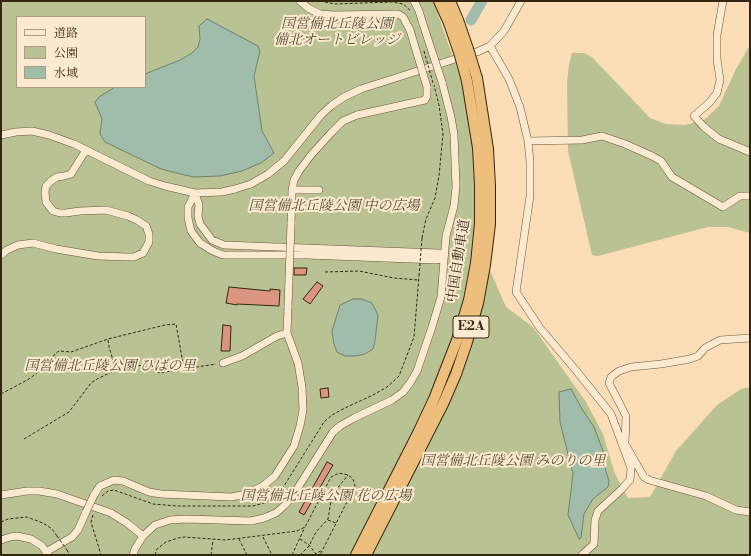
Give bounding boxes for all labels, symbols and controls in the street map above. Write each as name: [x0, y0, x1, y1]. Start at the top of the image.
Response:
legend: [16, 16, 146, 88]
park label: 国営備北丘陵公園 備北オートビレッジ: [274, 17, 400, 50]
text: 道路: [54, 26, 78, 41]
text: 公園: [54, 46, 78, 61]
text: 水域: [54, 66, 78, 81]
park label: 国営備北丘陵公園 中の広場: [249, 199, 419, 215]
street label: 中国自動車道: [444, 218, 474, 304]
road number: E2A: [453, 316, 489, 338]
park label: 国営備北丘陵公園 ひばの里: [25, 359, 195, 375]
park label: 国営備北丘陵公園 みのりの里: [421, 454, 605, 470]
park label: 国営備北丘陵公園 花の広場: [241, 489, 411, 505]

